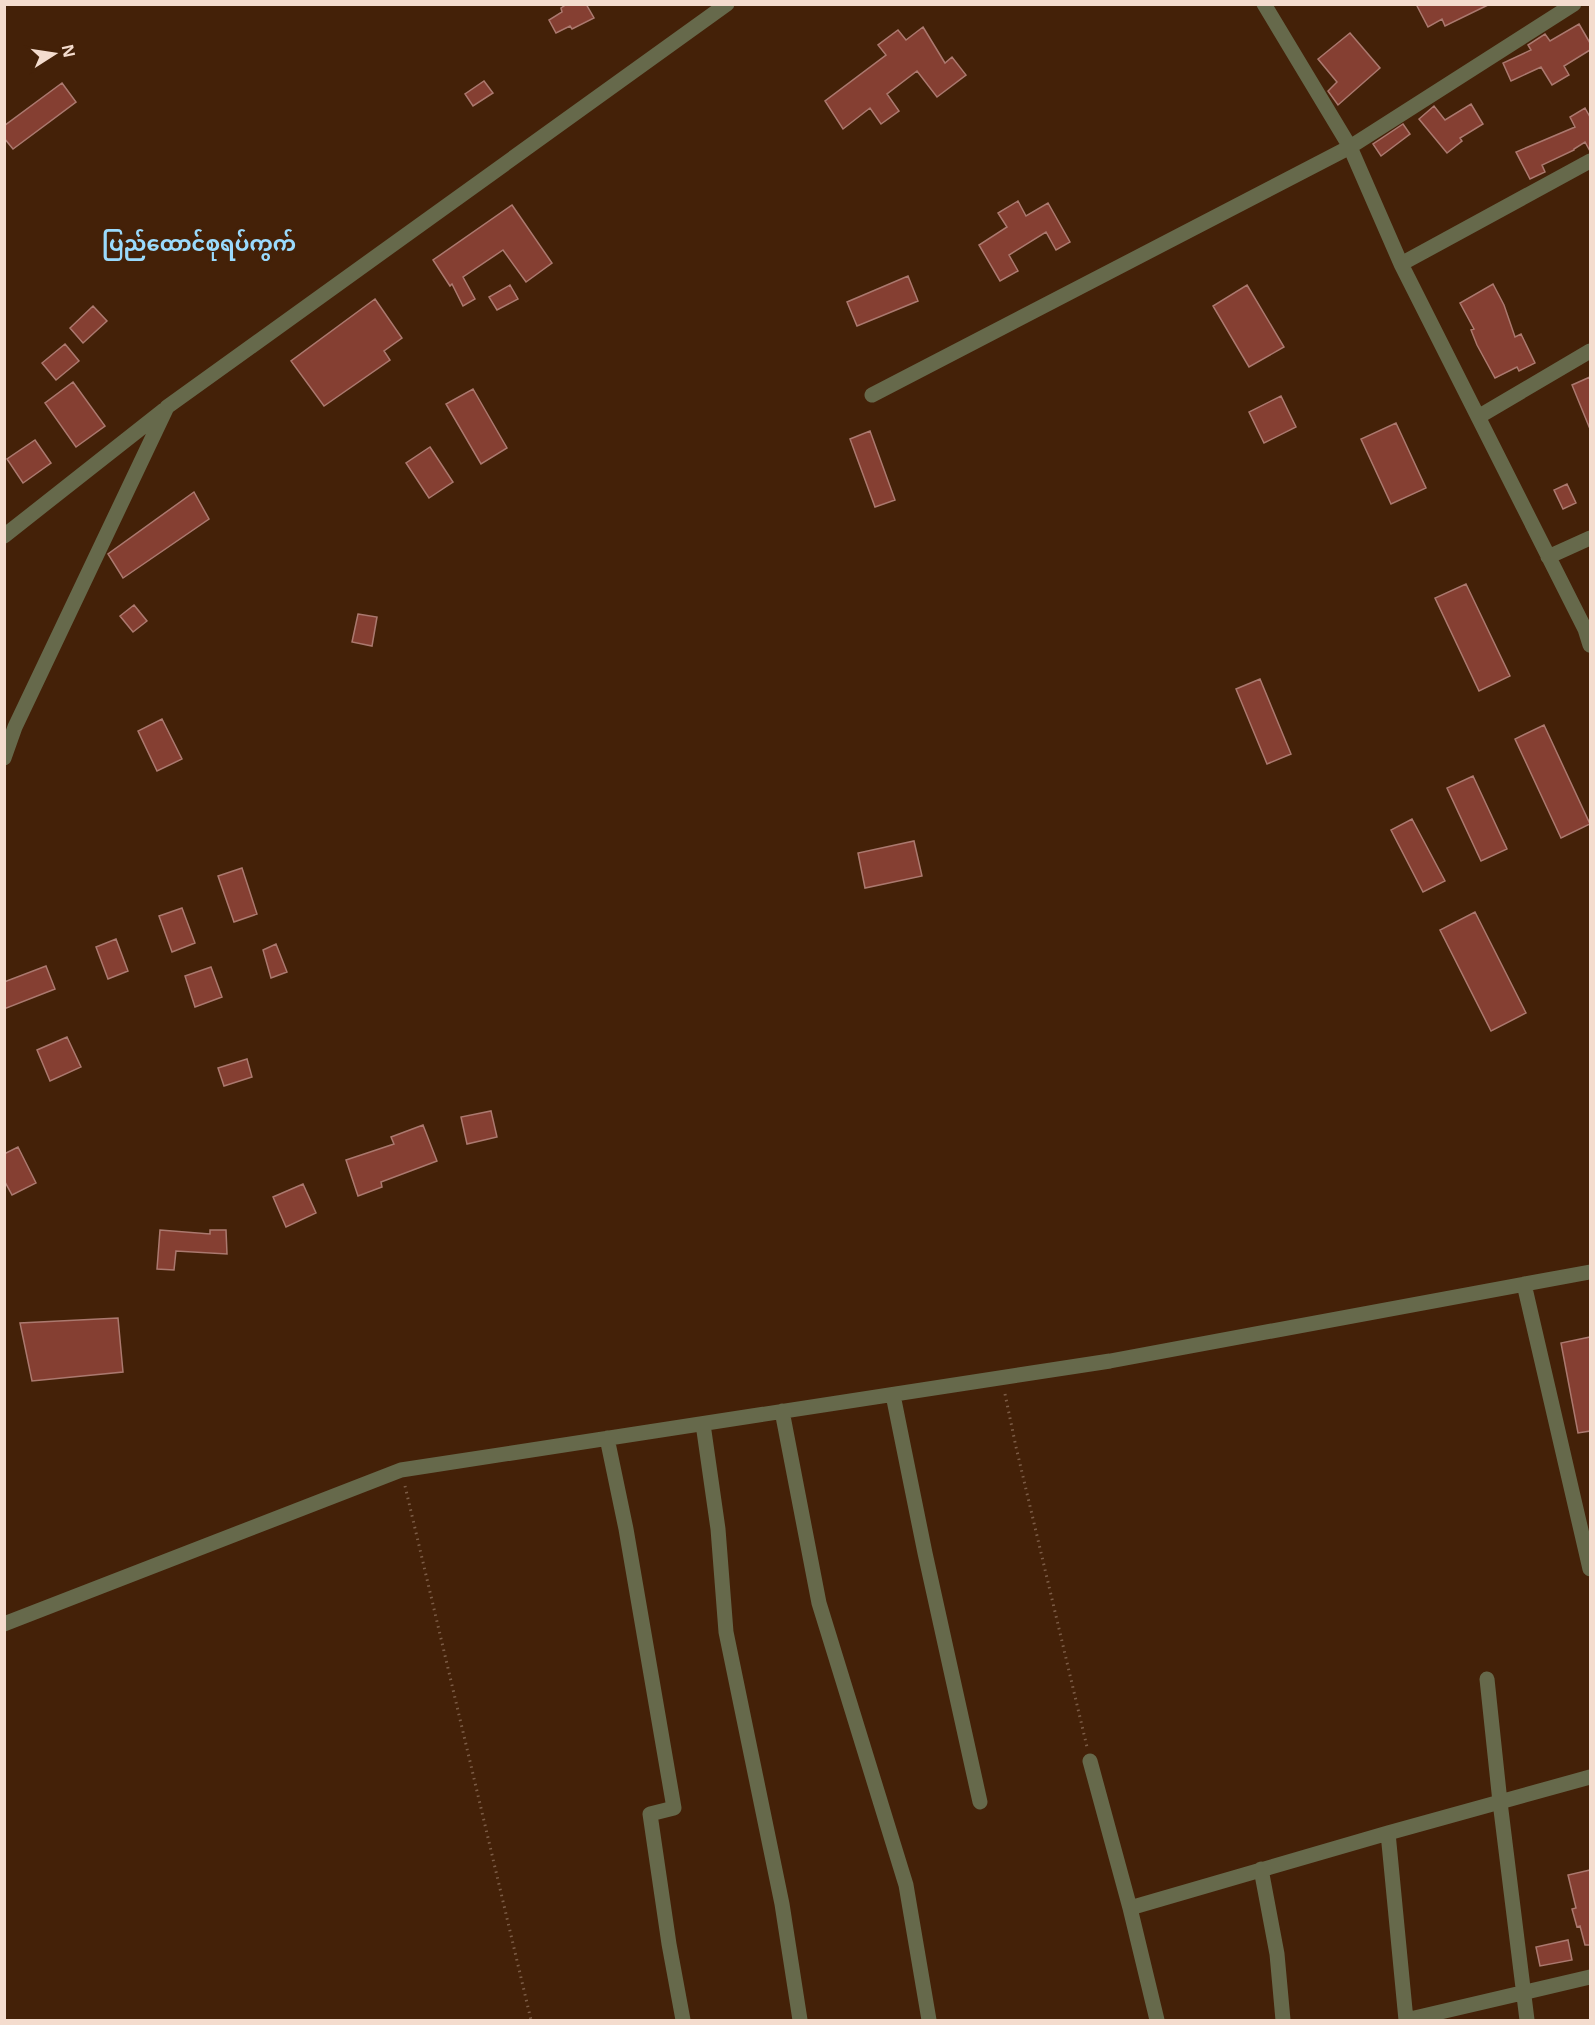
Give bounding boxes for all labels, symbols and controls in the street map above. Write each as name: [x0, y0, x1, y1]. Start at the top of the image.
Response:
north arrow: [24, 24, 84, 84]
text: N: [48, 41, 85, 61]
district label: ပြည်ထောင်စုရပ်ကွက်: [102, 223, 296, 269]

